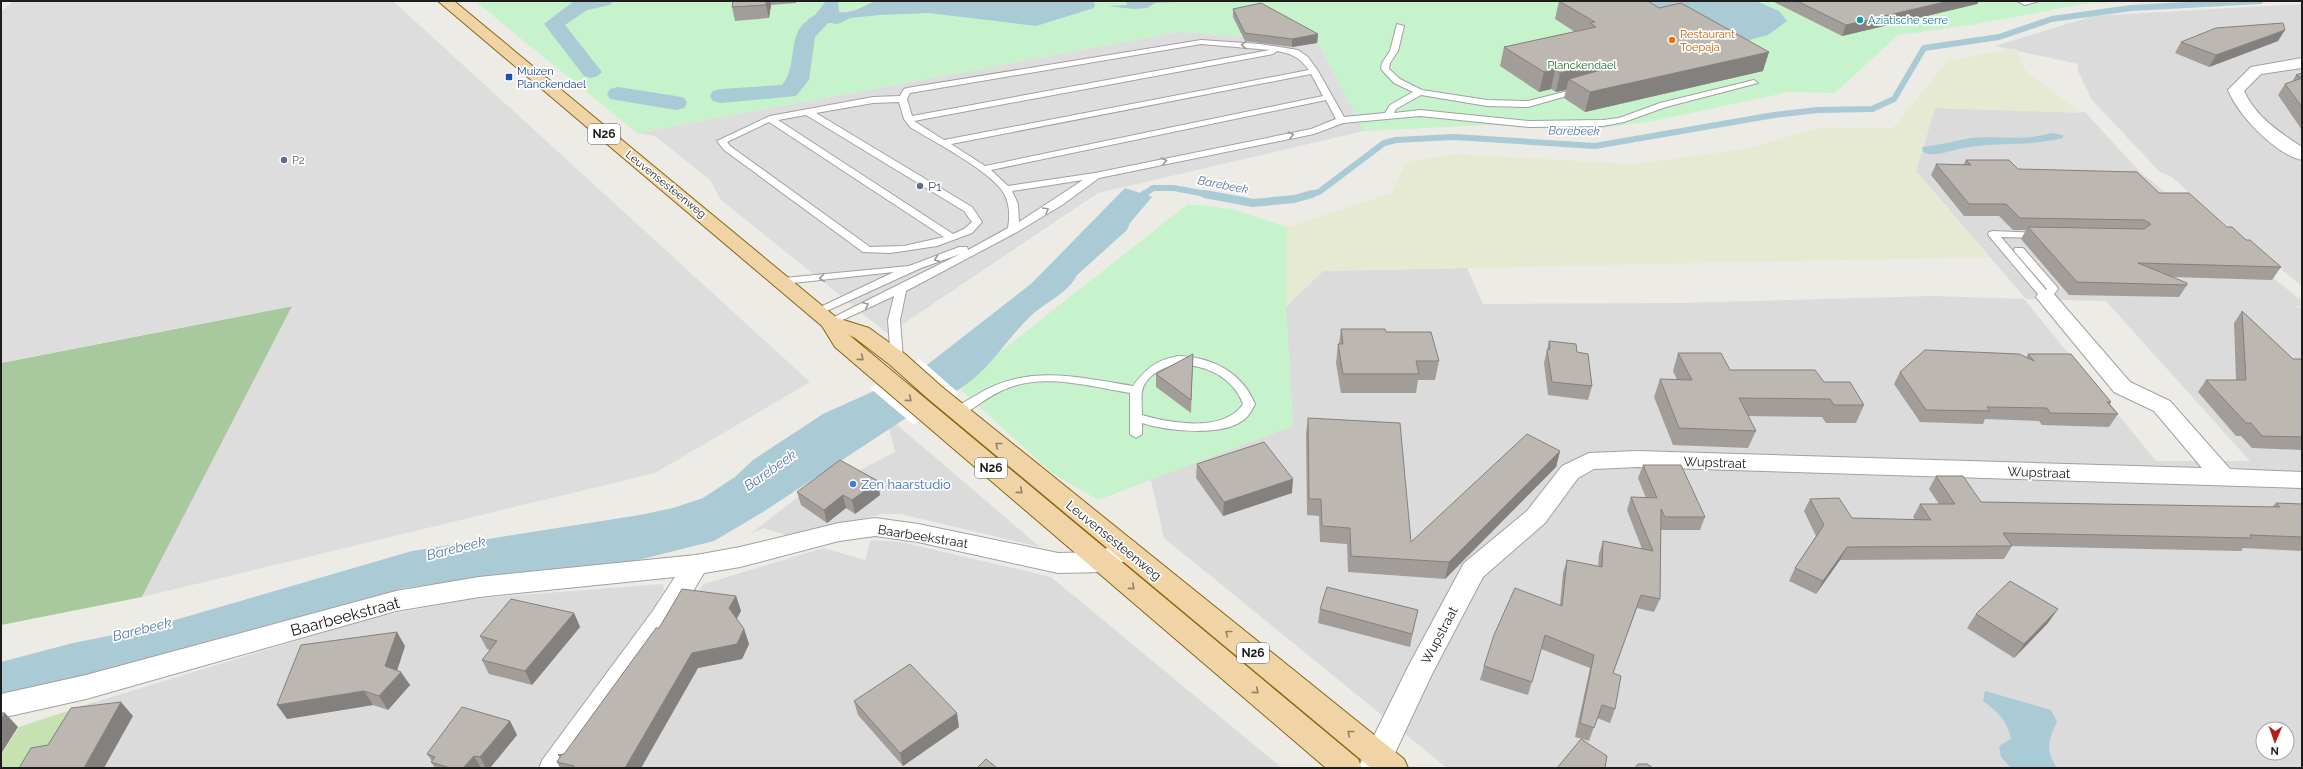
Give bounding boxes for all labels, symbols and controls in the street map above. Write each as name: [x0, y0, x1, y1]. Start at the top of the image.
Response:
place label: Aziatische serre: [1868, 14, 1949, 27]
marker: Aziatische serre: [1855, 15, 1865, 25]
place label: Restaurant Toepaja: [1680, 28, 1735, 54]
marker: Restaurant Toepaja: [1667, 35, 1677, 45]
one-way arrow: [1241, 41, 1247, 50]
park label: Planckendael: [1548, 59, 1616, 72]
place label: Muizen Planckendael: [517, 65, 586, 91]
marker: Muizen Planckendael: [504, 72, 514, 82]
road number: N26: [588, 124, 620, 144]
water label: Barebeek: [1548, 124, 1600, 138]
one-way arrow: [1288, 132, 1295, 140]
street label: Leuvensesteenweg: [623, 148, 709, 221]
place label: P2: [292, 154, 305, 167]
marker: P2: [279, 155, 289, 165]
one-way arrow: [1161, 157, 1167, 166]
water label: Barebeek: [1196, 173, 1250, 197]
place label: P1: [928, 179, 942, 194]
marker: P1: [915, 181, 925, 191]
one-way arrow: [1042, 208, 1049, 215]
one-way arrow: [934, 254, 941, 262]
one-way arrow: [819, 273, 825, 282]
one-way arrow: [861, 302, 869, 310]
one-way arrow: [856, 354, 863, 361]
one-way arrow: [905, 395, 912, 402]
one-way arrow: [996, 442, 1003, 449]
water label: Barebeek: [741, 446, 800, 494]
street label: Wupstraat: [1683, 454, 1747, 471]
road number: N26: [975, 458, 1007, 478]
street label: Wupstraat: [2007, 464, 2071, 481]
place label: Zen haarstudio: [861, 477, 951, 492]
marker: Zen haarstudio: [848, 479, 858, 489]
one-way arrow: [1015, 487, 1022, 494]
street label: Leuvensesteenweg: [1063, 497, 1164, 583]
street label: Baarbeekstraat: [877, 522, 970, 551]
water label: Barebeek: [425, 533, 488, 563]
one-way arrow: [1127, 583, 1135, 590]
street label: Baarbeekstraat: [288, 593, 402, 640]
street label: Wupstraat: [1418, 604, 1461, 666]
water label: Barebeek: [111, 614, 174, 644]
one-way arrow: [1225, 630, 1232, 637]
road number: N26: [1237, 643, 1269, 663]
one-way arrow: [1251, 687, 1259, 694]
north arrow: [2255, 721, 2295, 761]
one-way arrow: [1347, 731, 1354, 738]
text: N: [2270, 744, 2279, 757]

